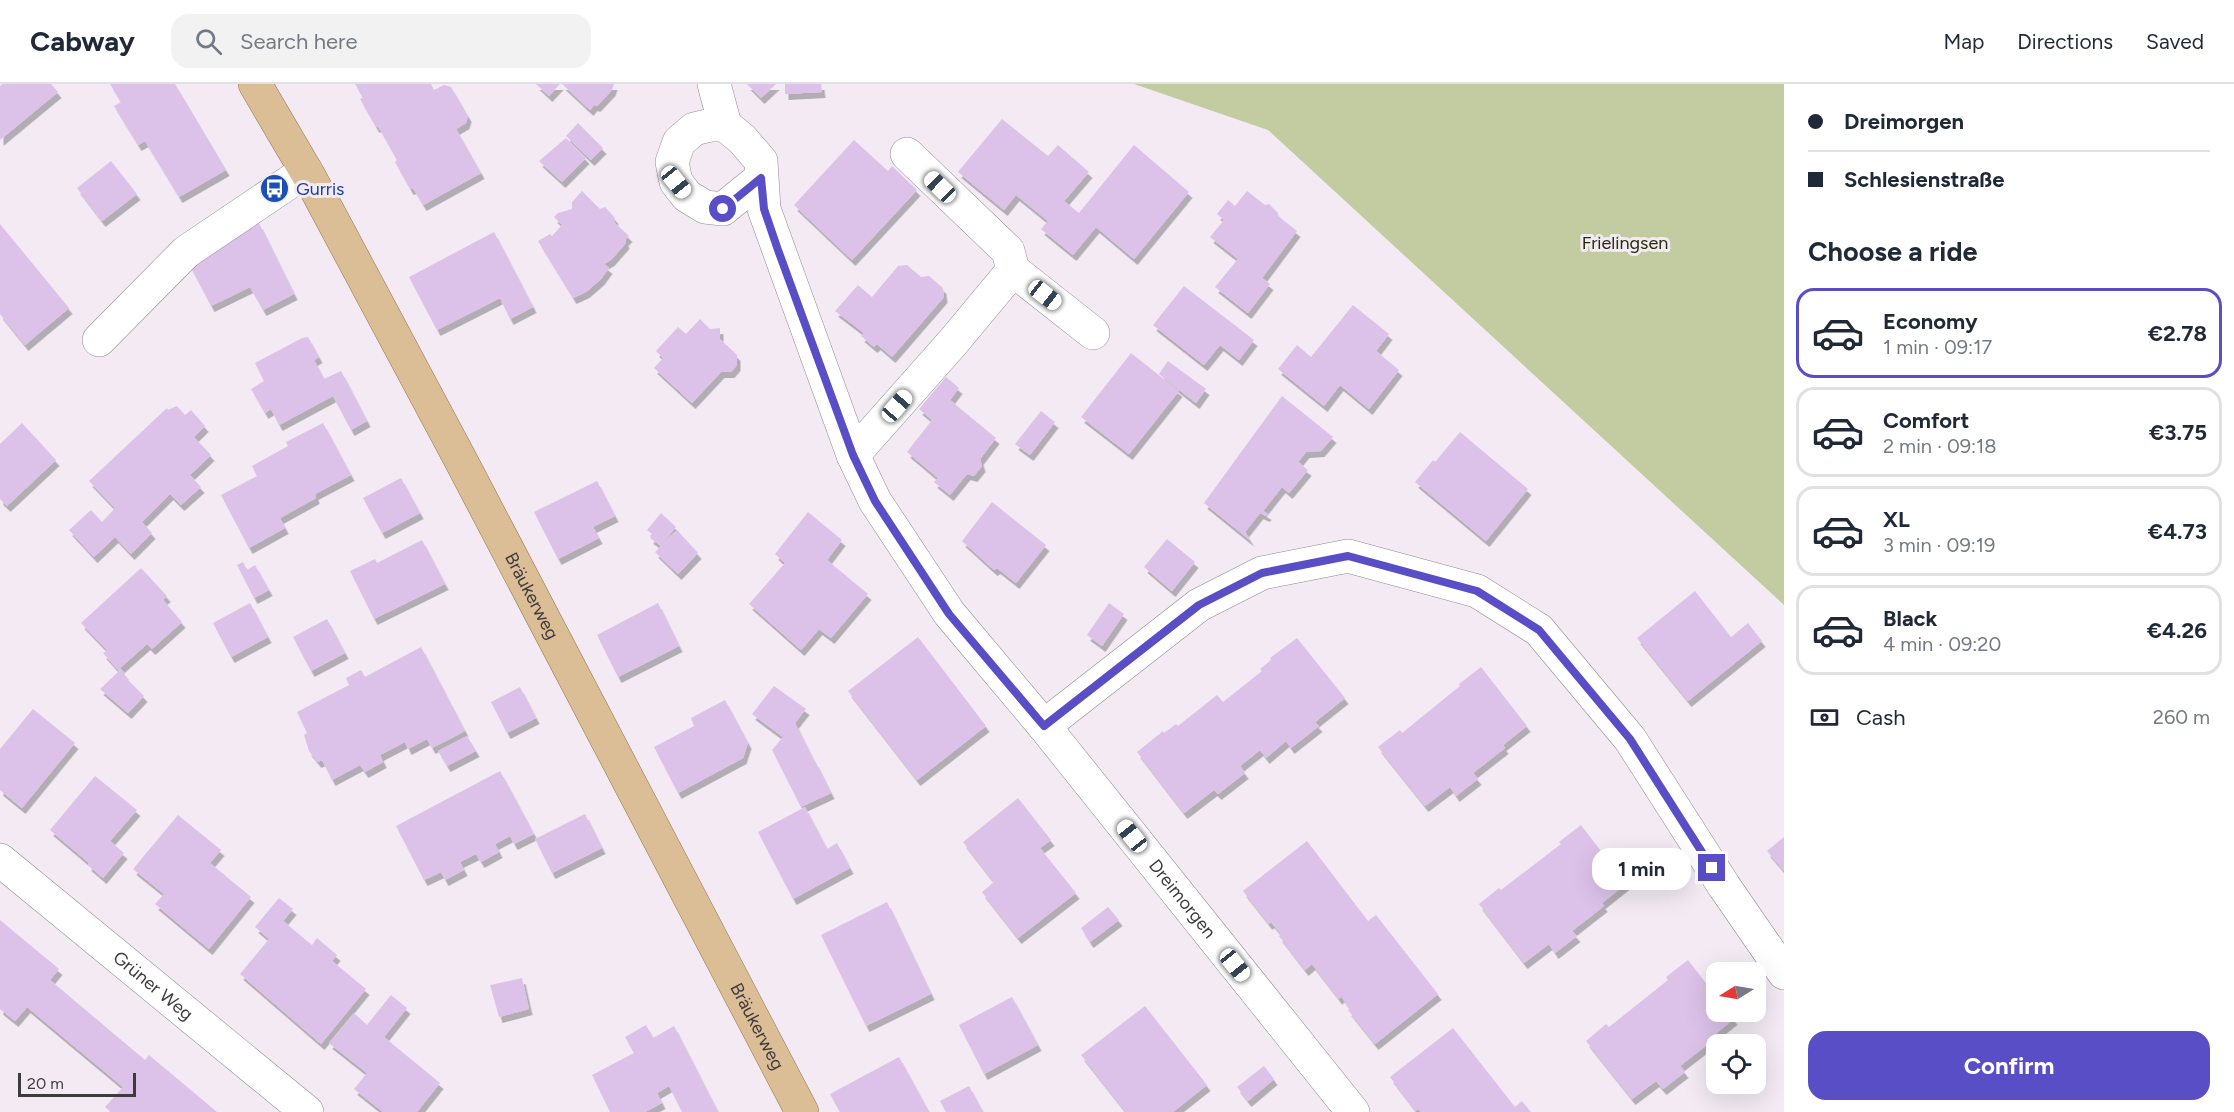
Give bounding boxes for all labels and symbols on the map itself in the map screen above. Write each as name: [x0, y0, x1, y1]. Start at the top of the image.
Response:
car: [658, 162, 694, 202]
car: [921, 168, 959, 206]
bus stop icon: Gurris: [259, 173, 291, 205]
place label: Gurris: [296, 178, 344, 200]
route start: [709, 195, 736, 222]
park label: Frielingsen: [1582, 232, 1668, 254]
car: [1025, 277, 1065, 313]
car: [878, 387, 916, 425]
street label: Bräukerweg: [500, 549, 564, 643]
car: [1114, 816, 1150, 856]
callout: 1 min: [1592, 847, 1691, 889]
route end: [1698, 854, 1725, 881]
street label: Dreimorgen: [1144, 855, 1221, 943]
car: [1217, 945, 1253, 985]
street label: Grüner Weg: [108, 946, 198, 1025]
north arrow: [1706, 962, 1766, 1022]
street label: Bräukerweg: [725, 979, 789, 1074]
scale bar: [18, 1070, 136, 1098]

